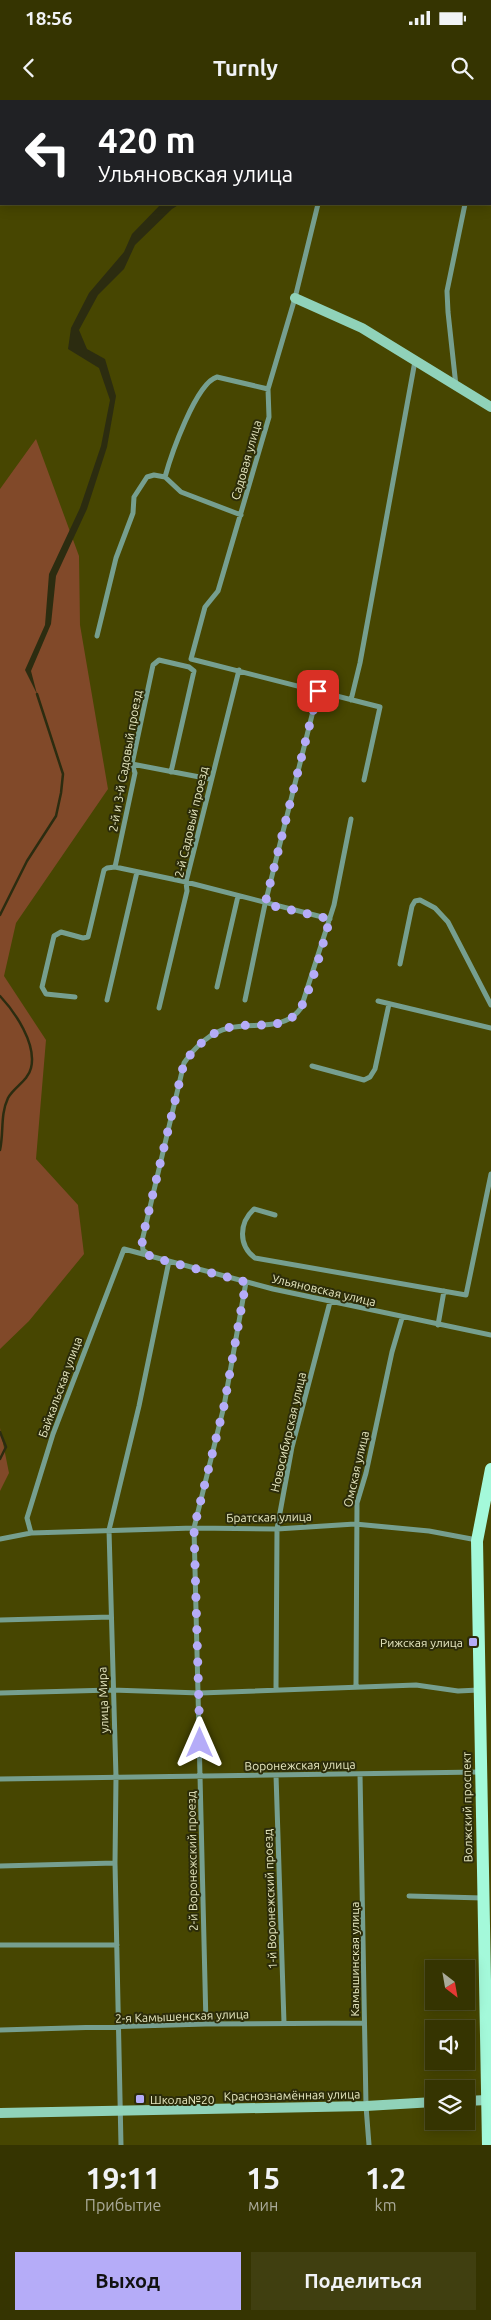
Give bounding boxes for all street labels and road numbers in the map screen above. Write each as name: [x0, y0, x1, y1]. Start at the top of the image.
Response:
street label: Садовая улица: [228, 419, 264, 501]
street label: 2-й и 3-й Садовый проезд: [106, 689, 144, 833]
street label: 2-й Садовый проезд: [172, 765, 210, 879]
street label: Ульяновская улица: [271, 1272, 377, 1308]
street label: Байкальская улица: [36, 1335, 84, 1439]
street label: Новосибирская улица: [268, 1371, 308, 1493]
street label: Омская улица: [341, 1430, 371, 1508]
street label: Братская улица: [226, 1510, 312, 1524]
street label: улица Мира: [95, 1667, 111, 1733]
street label: Волжский проспект: [460, 1751, 474, 1862]
street label: Воронежская улица: [244, 1758, 356, 1772]
street label: 2-й Воронежский проезд: [184, 1791, 200, 1931]
street label: 1-й Воронежский проезд: [261, 1829, 279, 1969]
street label: Камышинская улица: [348, 1902, 361, 2016]
street label: 2-я Камышенская улица: [115, 2007, 249, 2025]
street label: Краснознамённая улица: [224, 2087, 360, 2103]

